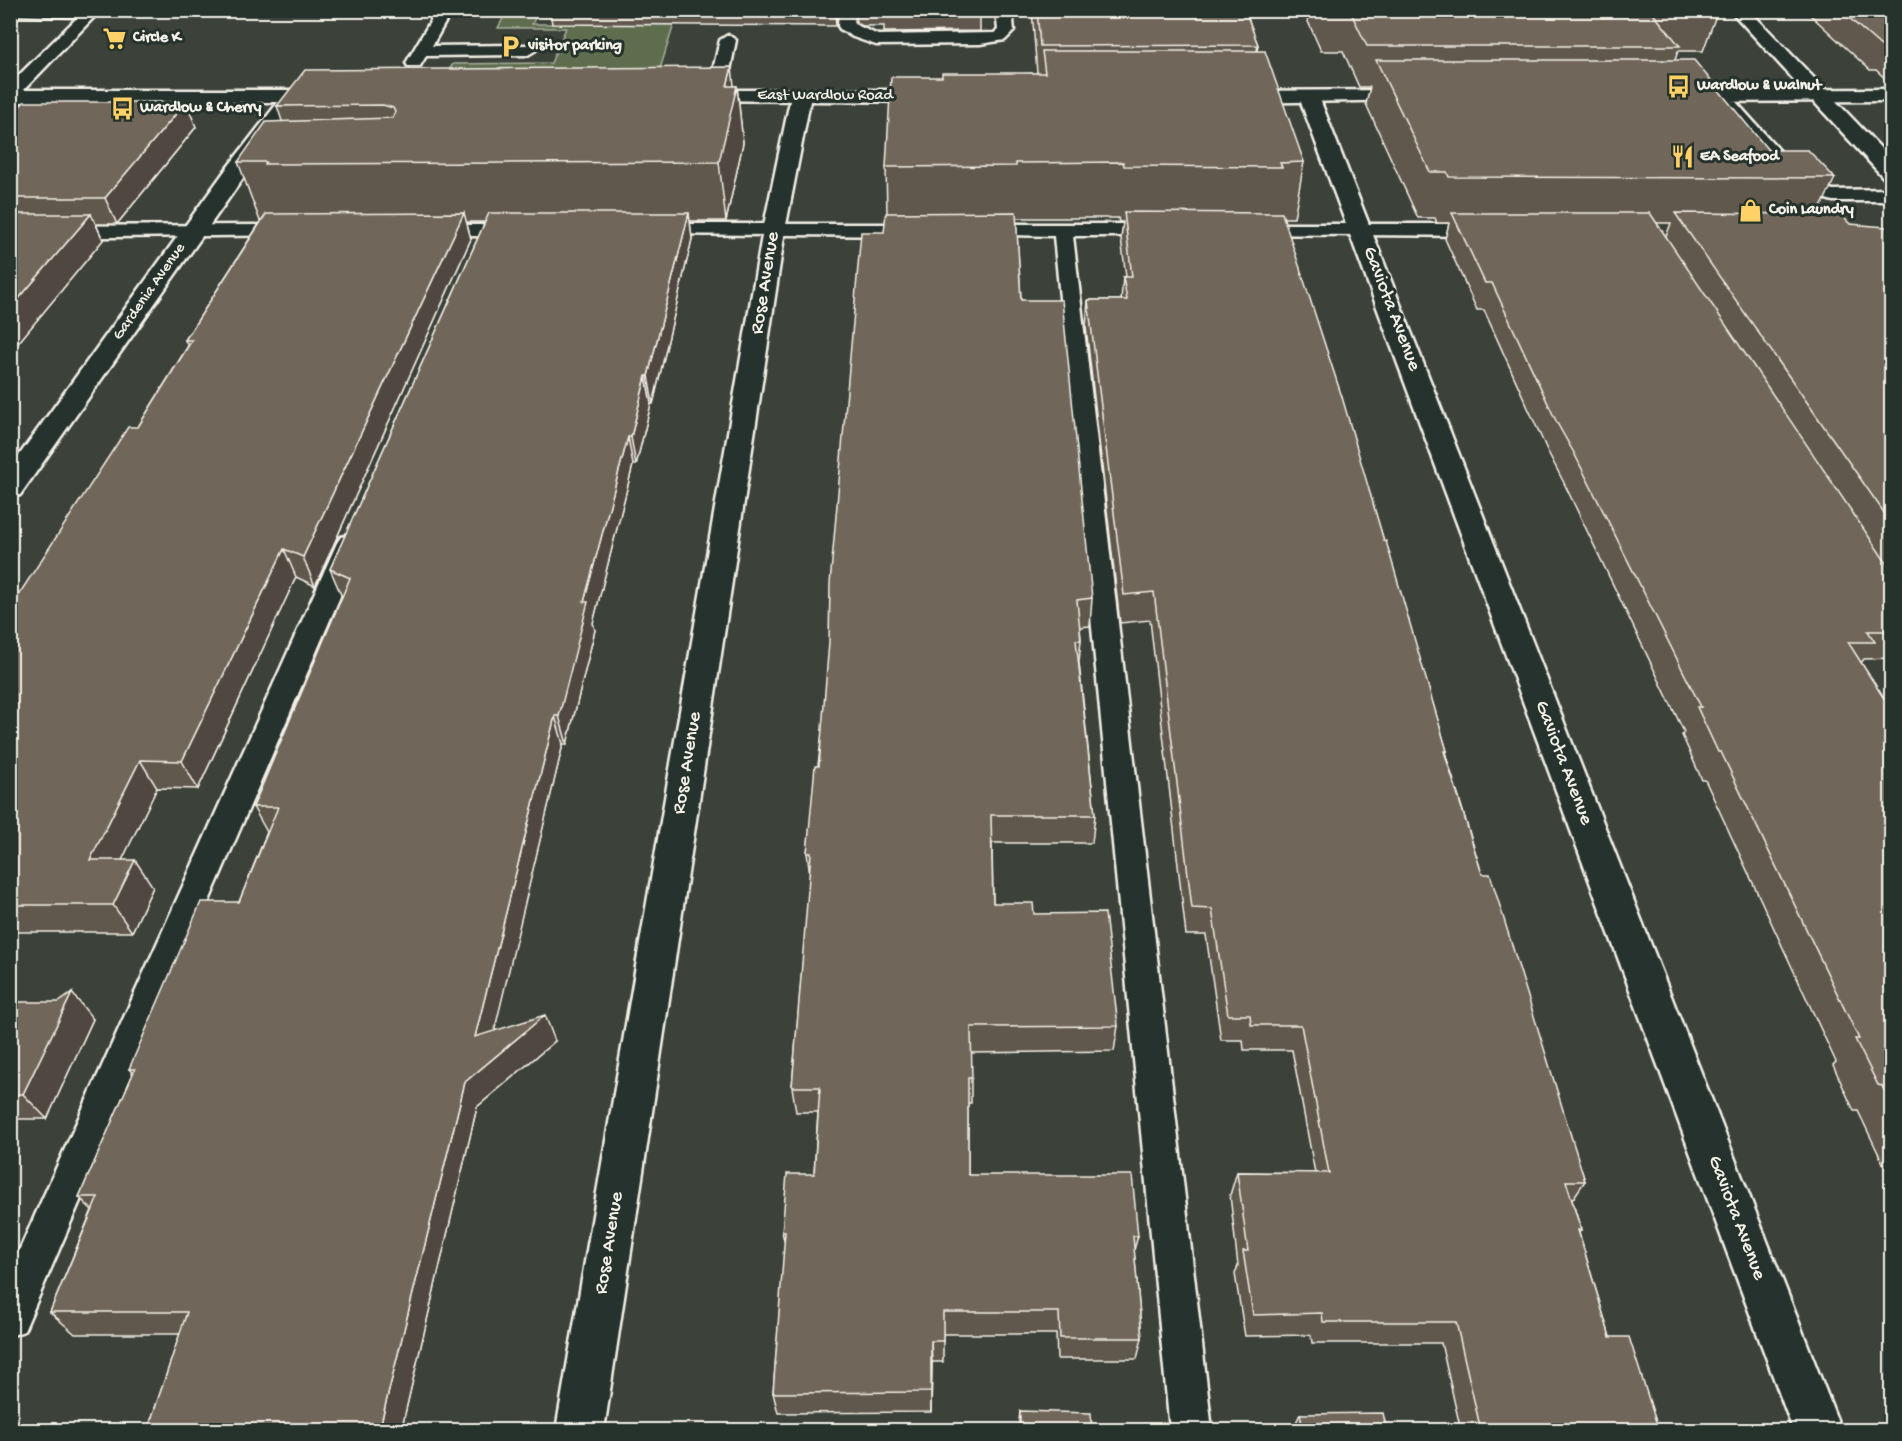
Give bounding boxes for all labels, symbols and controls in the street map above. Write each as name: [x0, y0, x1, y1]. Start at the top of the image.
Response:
supermarket icon: Circle K: [102, 25, 128, 51]
place label: Circle K: [132, 29, 183, 48]
parking icon: visitor parking: [497, 33, 523, 59]
place label: visitor parking: [527, 37, 622, 56]
bus stop icon: Wardlow & Walnut: [1666, 73, 1692, 99]
place label: Wardlow & Walnut: [1696, 77, 1823, 96]
street label: East Wardlow Road: [757, 87, 894, 106]
bus stop icon: Wardlow & Cherry: [109, 95, 135, 121]
place label: Wardlow & Cherry: [139, 99, 262, 118]
restaurant icon: EA Seafood: [1669, 144, 1695, 170]
place label: EA Seafood: [1700, 147, 1780, 167]
shop icon: Coin Laundry: [1738, 197, 1764, 223]
place label: Coin Laundry: [1768, 201, 1854, 220]
street label: Rose Avenue: [747, 229, 786, 336]
street label: Gardenia Avenue: [109, 239, 191, 344]
street label: Gaviota Avenue: [1357, 244, 1426, 375]
street label: Gaviota Avenue: [1529, 698, 1598, 829]
street label: Rose Avenue: [669, 709, 708, 816]
street label: Gaviota Avenue: [1702, 1153, 1771, 1284]
street label: Rose Avenue: [591, 1189, 630, 1296]

